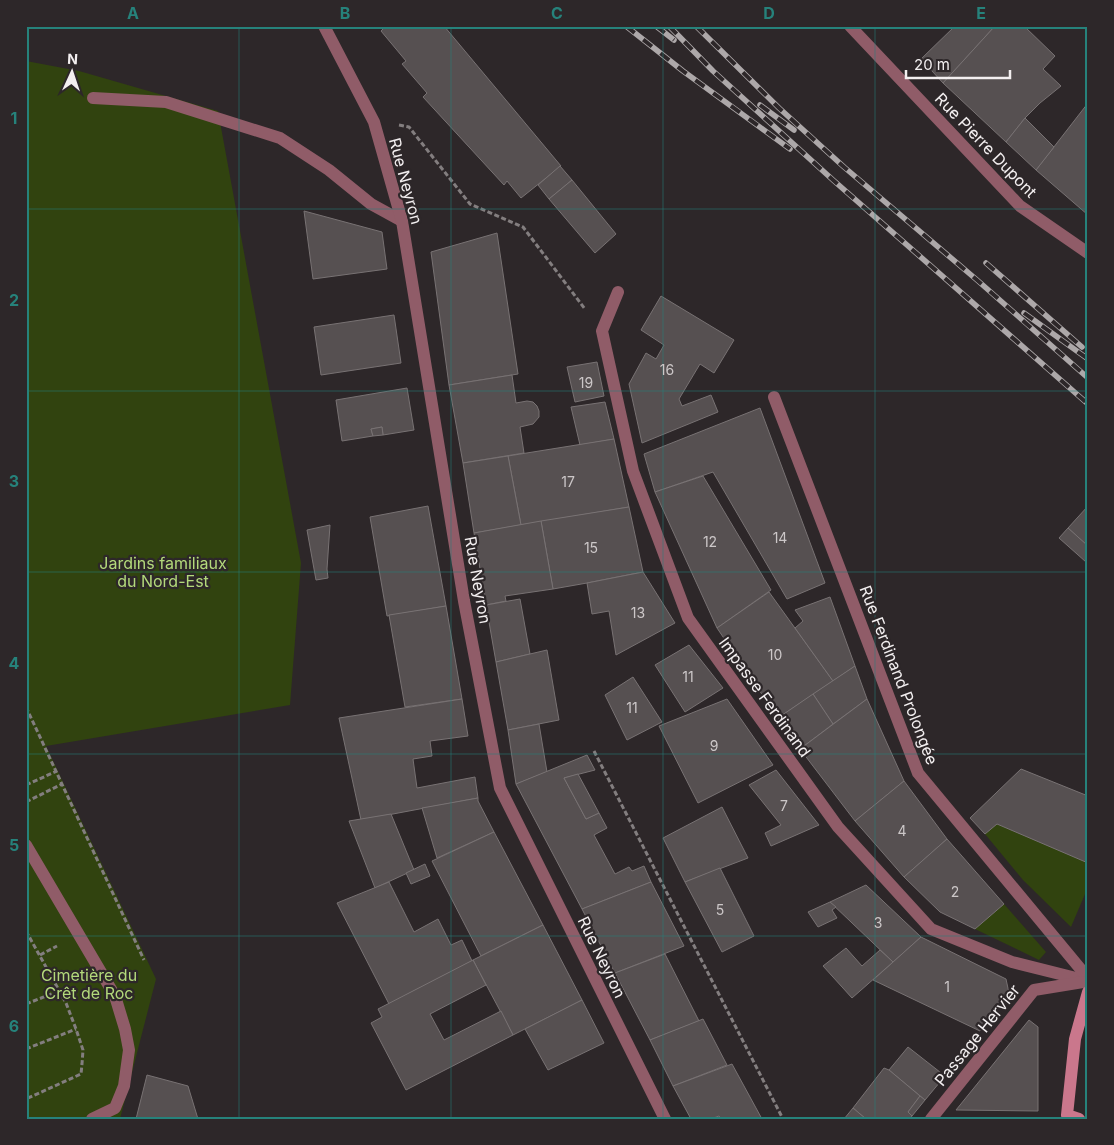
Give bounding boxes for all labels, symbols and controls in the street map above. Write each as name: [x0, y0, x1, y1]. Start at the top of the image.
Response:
text: A: [127, 3, 139, 23]
text: B: [340, 3, 350, 23]
text: C: [551, 3, 563, 23]
text: D: [763, 3, 775, 23]
text: E: [976, 3, 986, 23]
north arrow: [48, 48, 98, 98]
scale bar: [906, 48, 1010, 80]
text: N: [67, 50, 78, 67]
text: 20 m: [914, 55, 950, 74]
street label: Rue Pierre Dupont: [931, 88, 1041, 202]
text: 1: [11, 108, 17, 128]
street label: Rue Neyron: [385, 136, 427, 226]
text: 2: [9, 290, 19, 310]
house number: 16: [660, 361, 674, 378]
house number: 19: [579, 374, 593, 391]
text: 3: [9, 471, 19, 491]
house number: 17: [561, 473, 575, 490]
house number: 14: [773, 529, 787, 546]
house number: 12: [703, 533, 717, 550]
street label: Rue Neyron: [460, 535, 496, 625]
house number: 15: [584, 539, 598, 556]
park label: Jardins familiaux du Nord-Est: [99, 553, 227, 591]
street label: Rue Ferdinand Prolongée: [856, 583, 942, 767]
house number: 13: [631, 604, 645, 621]
street label: Impasse Ferdinand: [715, 633, 815, 761]
house number: 10: [768, 646, 782, 663]
text: 4: [9, 653, 20, 673]
house number: 11: [682, 668, 694, 685]
house number: 11: [626, 699, 638, 716]
house number: 9: [710, 737, 718, 754]
house number: 7: [780, 797, 788, 814]
house number: 4: [897, 822, 907, 839]
text: 5: [9, 835, 19, 855]
house number: 2: [951, 883, 959, 900]
house number: 5: [716, 901, 724, 918]
street label: Rue Neyron: [574, 913, 630, 1001]
house number: 3: [874, 914, 882, 931]
park label: Cimetière du Crêt de Roc: [41, 965, 137, 1003]
house number: 1: [944, 978, 950, 995]
street label: Passage Hervier: [930, 980, 1024, 1090]
text: 6: [9, 1016, 19, 1036]

